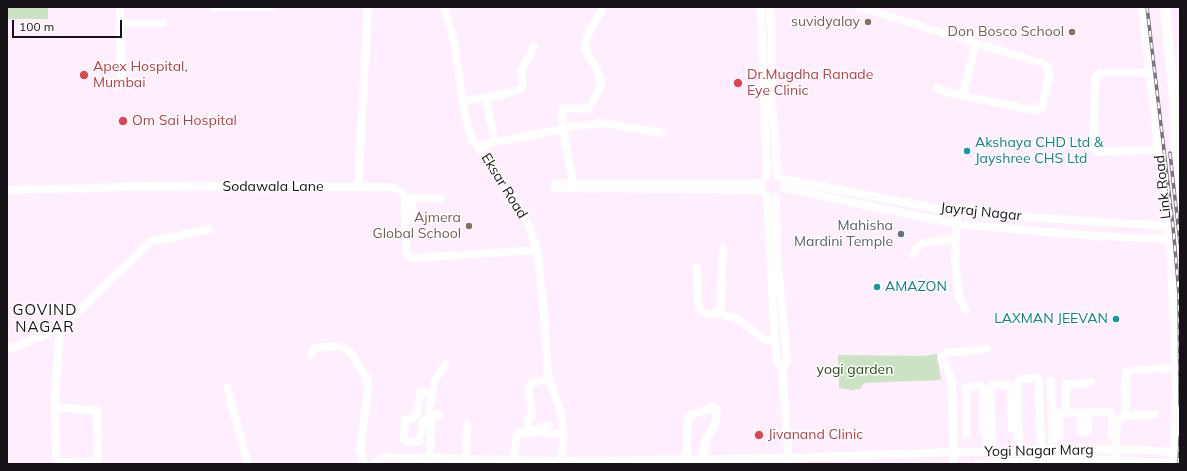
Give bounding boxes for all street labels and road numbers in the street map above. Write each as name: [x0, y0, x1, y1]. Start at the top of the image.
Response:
street label: Eksar Road: [477, 150, 531, 222]
street label: Link Road: [1151, 154, 1175, 220]
street label: Sodawala Lane: [222, 179, 324, 195]
street label: Jayraj Nagar: [940, 199, 1022, 225]
street label: Yogi Nagar Marg: [984, 442, 1094, 460]

